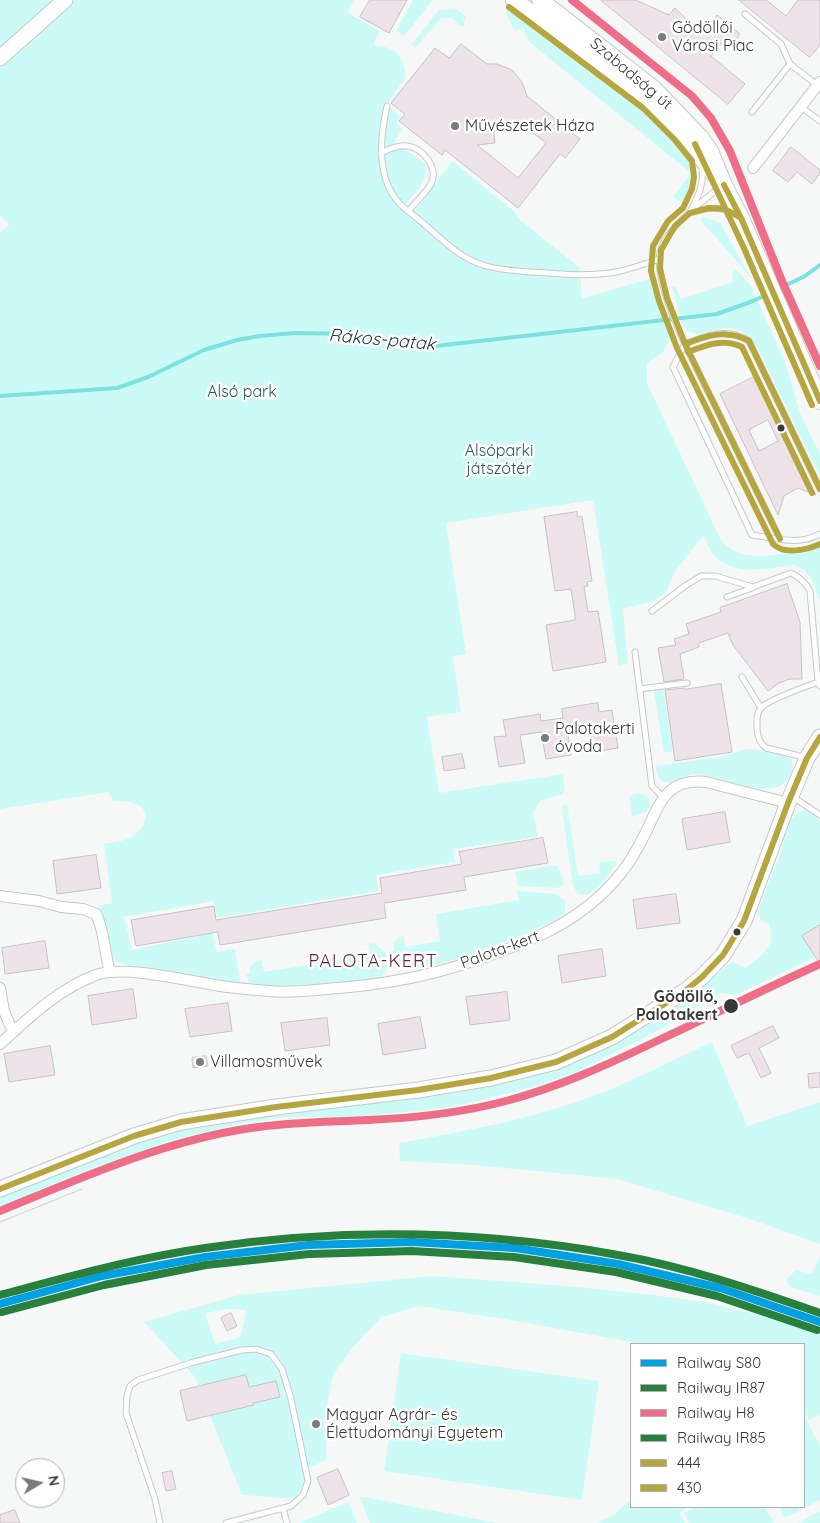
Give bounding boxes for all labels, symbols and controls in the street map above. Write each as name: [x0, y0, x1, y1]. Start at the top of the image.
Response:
place label: Gödöllői Városi Piac: [672, 18, 754, 56]
marker: Gödöllői Városi Piac: [656, 31, 668, 43]
street label: Szabadság út: [586, 34, 676, 114]
place label: Művészetek Háza: [465, 116, 595, 136]
marker: Művészetek Háza: [449, 120, 461, 132]
water label: Rákos-patak: [328, 325, 436, 355]
park label: Alsó park: [207, 382, 277, 402]
unlabelled marker: [776, 423, 786, 433]
park label: Alsóparki játszótér: [465, 441, 533, 479]
place label: Palotakerti óvoda: [555, 719, 635, 757]
marker: Palotakerti óvoda: [539, 732, 551, 744]
street label: Palota-kert: [458, 927, 542, 973]
unlabelled marker: [732, 927, 742, 937]
district label: PALOTA-KERT: [307, 951, 439, 973]
place label: Gödöllő, Palotakert: [636, 987, 718, 1025]
marker: Gödöllő, Palotakert: [722, 997, 740, 1015]
place label: Villamosművek: [210, 1052, 323, 1072]
marker: Villamosművek: [194, 1056, 206, 1068]
legend: [630, 1343, 805, 1508]
text: Railway S80: [677, 1353, 761, 1372]
text: Railway IR87: [677, 1378, 765, 1397]
text: Railway H8: [677, 1403, 755, 1422]
place label: Magyar Agrár- és Élettudományi Egyetem: [326, 1405, 503, 1443]
marker: Magyar Agrár- és Élettudományi Egyetem: [310, 1418, 322, 1430]
text: Railway IR85: [677, 1428, 766, 1447]
text: 444: [677, 1453, 701, 1472]
north arrow: [15, 1458, 65, 1508]
text: N: [44, 1474, 64, 1487]
text: 430: [677, 1478, 702, 1497]

